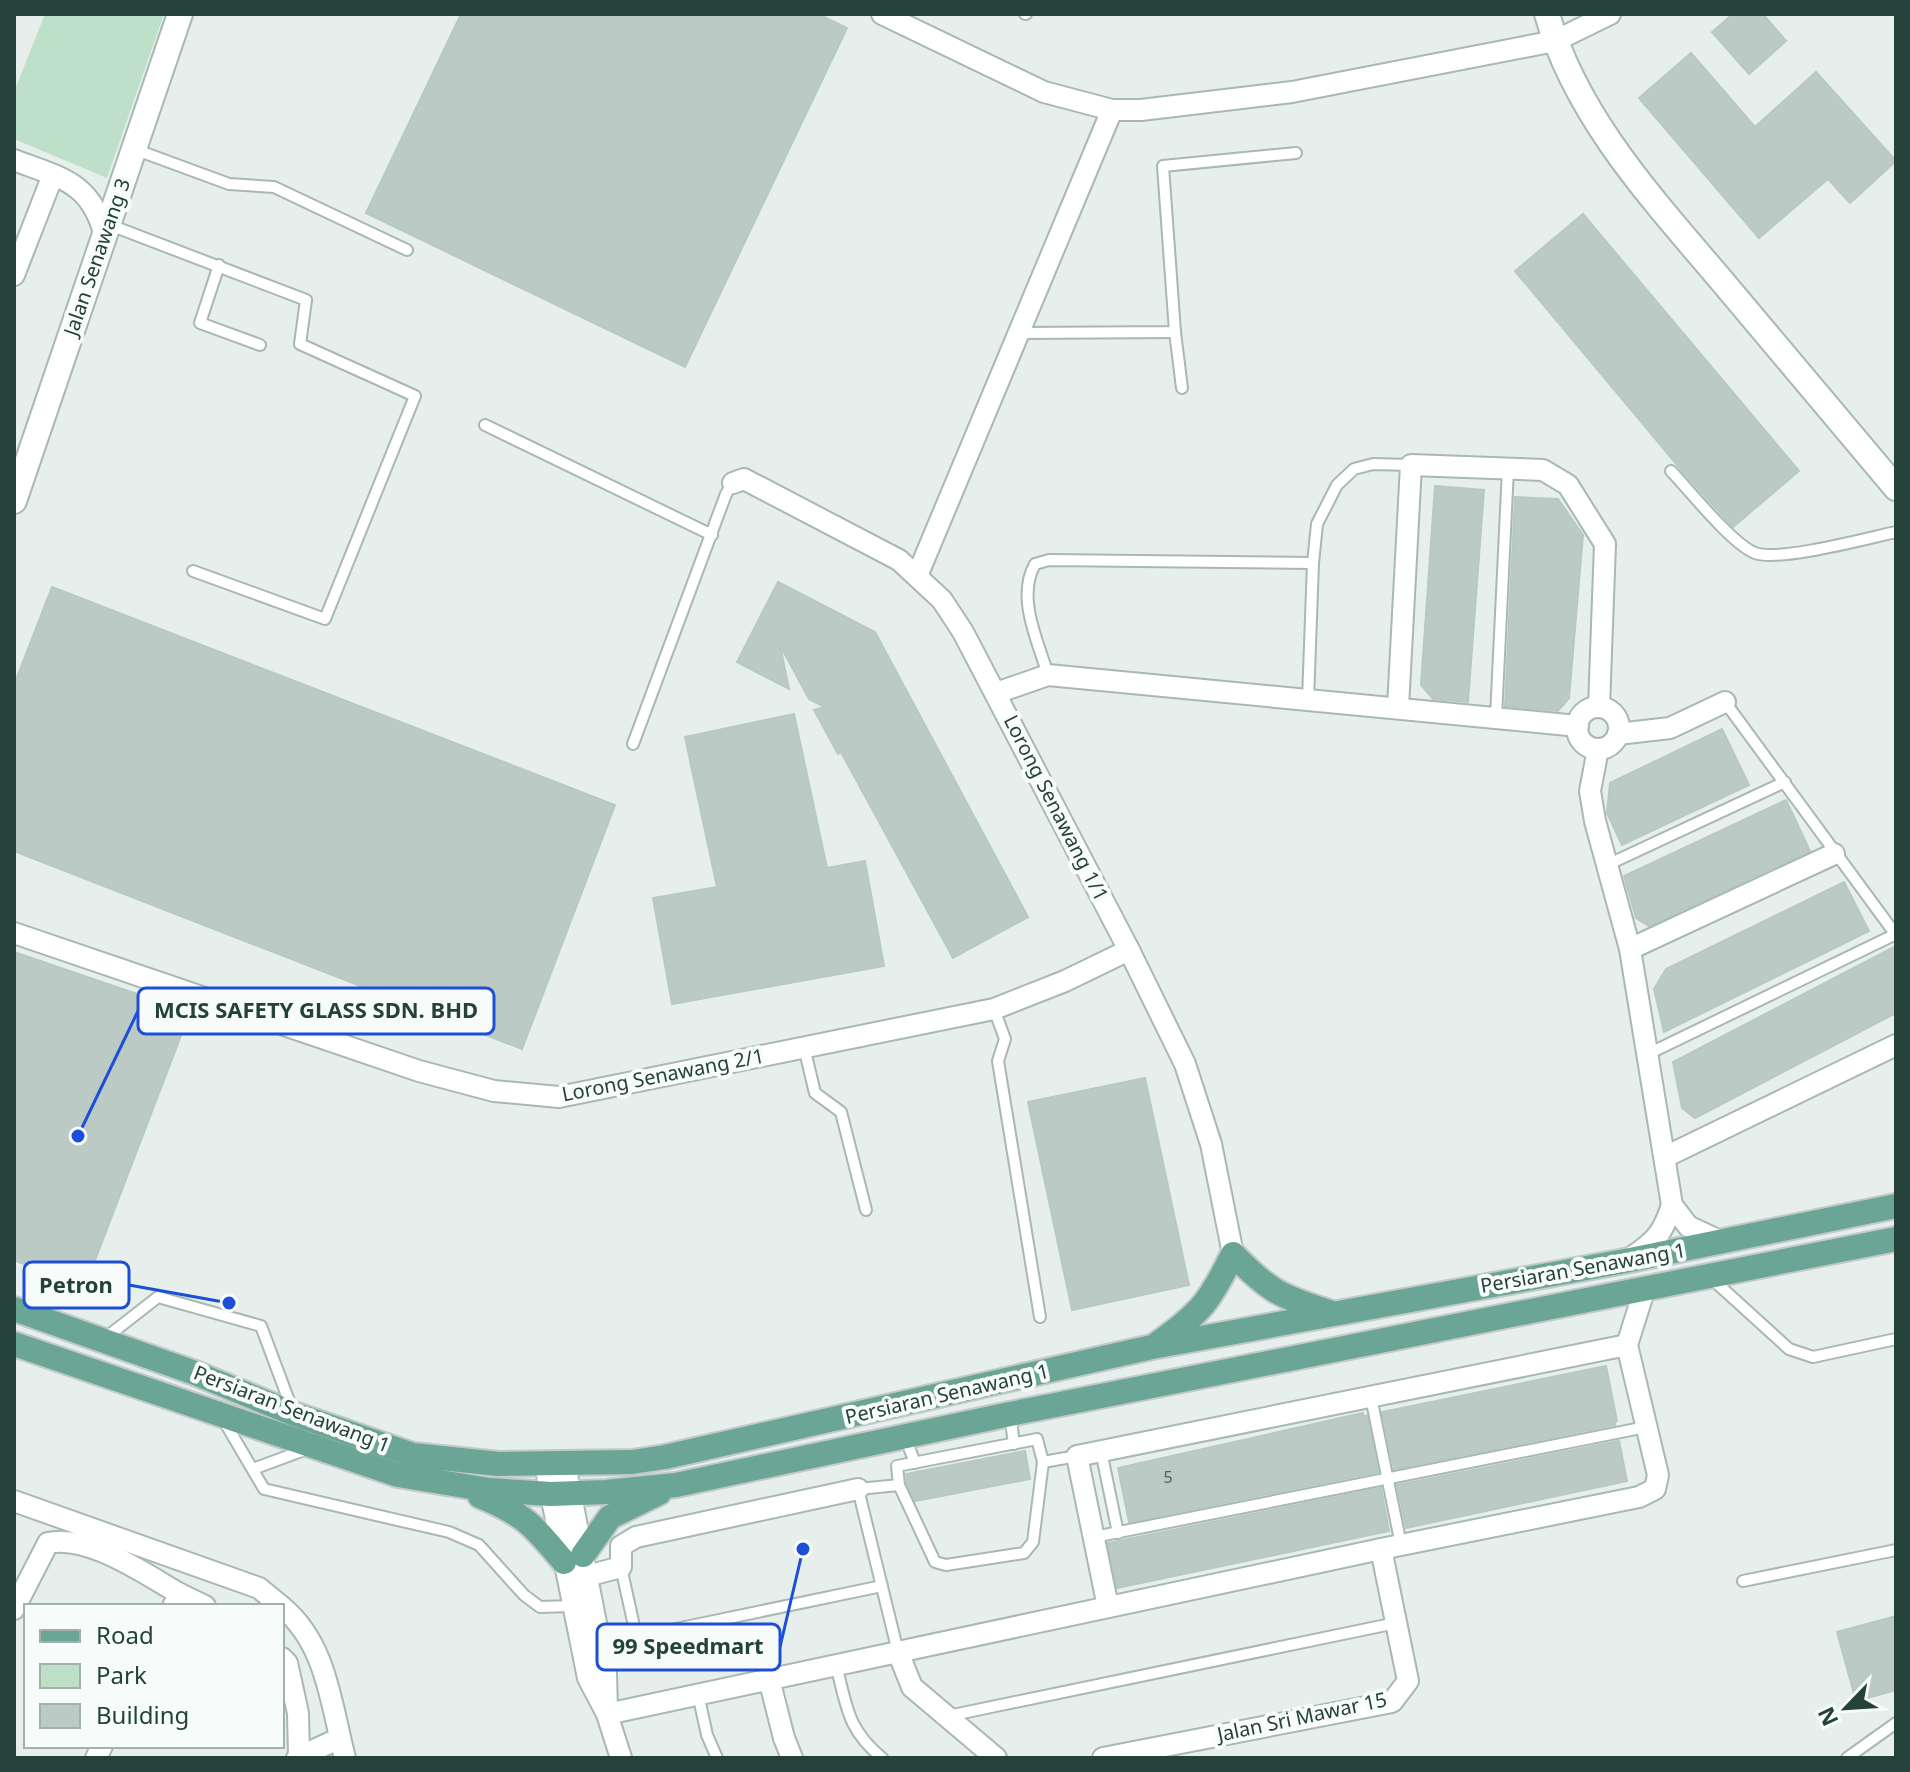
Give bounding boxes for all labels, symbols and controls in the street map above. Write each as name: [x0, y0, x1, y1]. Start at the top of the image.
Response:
street label: Jalan Senawang 3: [56, 175, 136, 341]
street label: Lorong Senawang 1/1: [998, 710, 1115, 905]
callout: MCIS SAFETY GLASS SDN. BHD: [138, 988, 494, 1034]
text: MCIS SAFETY GLASS SDN. BHD: [154, 994, 478, 1024]
street label: Lorong Senawang 2/1: [560, 1042, 766, 1107]
street label: Persiaran Senawang 1: [1478, 1236, 1688, 1299]
callout: Petron: [24, 1262, 129, 1308]
text: Petron: [39, 1269, 113, 1299]
street label: Persiaran Senawang 1: [842, 1357, 1051, 1430]
street label: Persiaran Senawang 1: [190, 1359, 394, 1458]
house number: 5: [1163, 1466, 1173, 1488]
legend: [24, 1604, 284, 1748]
text: Road: [96, 1618, 154, 1651]
callout: 99 Speedmart: [597, 1624, 780, 1670]
text: 99 Speedmart: [612, 1630, 764, 1660]
text: Park: [96, 1658, 147, 1691]
north arrow: [1806, 1668, 1886, 1748]
street label: Jalan Sri Mawar 15: [1213, 1685, 1389, 1748]
text: Building: [96, 1698, 189, 1731]
text: N: [1810, 1702, 1844, 1731]

